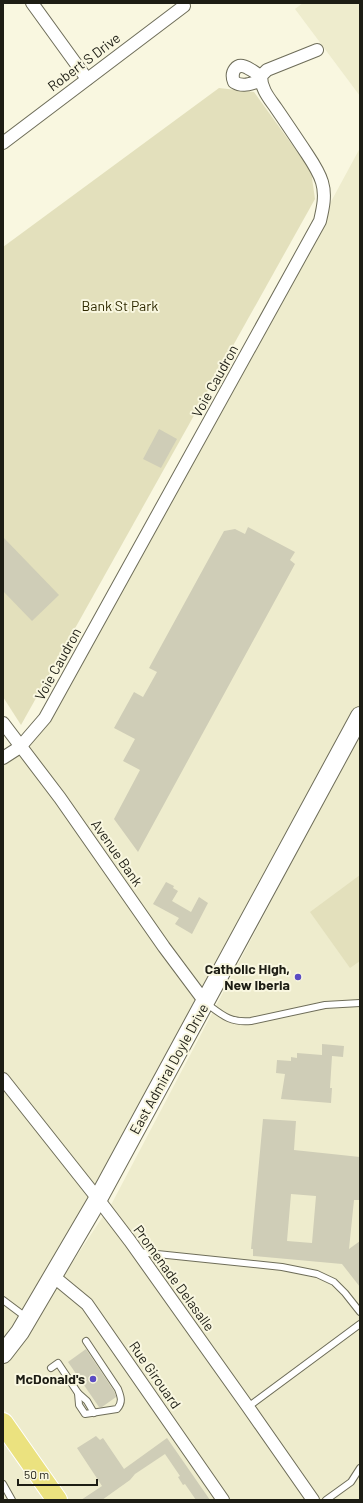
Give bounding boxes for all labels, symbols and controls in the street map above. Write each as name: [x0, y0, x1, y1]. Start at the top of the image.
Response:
street label: Robert S Drive: [44, 29, 123, 94]
park label: Bank St Park: [82, 297, 158, 314]
street label: Voie Caudron: [188, 342, 241, 420]
street label: Voie Caudron: [31, 625, 84, 703]
street label: Avenue Bank: [88, 816, 147, 889]
place label: Catholic High, New Iberia: [205, 960, 290, 993]
marker: Catholic High, New Iberia: [293, 972, 303, 982]
street label: East Admiral Doyle Drive: [126, 1000, 212, 1137]
street label: Promenade Delasalle: [130, 1221, 219, 1334]
street label: Rue Girouard: [126, 1338, 185, 1412]
place label: McDonald's: [16, 1370, 85, 1387]
marker: McDonald's: [88, 1374, 98, 1384]
scale bar: [18, 1461, 97, 1487]
text: 50 m: [24, 1467, 49, 1481]

